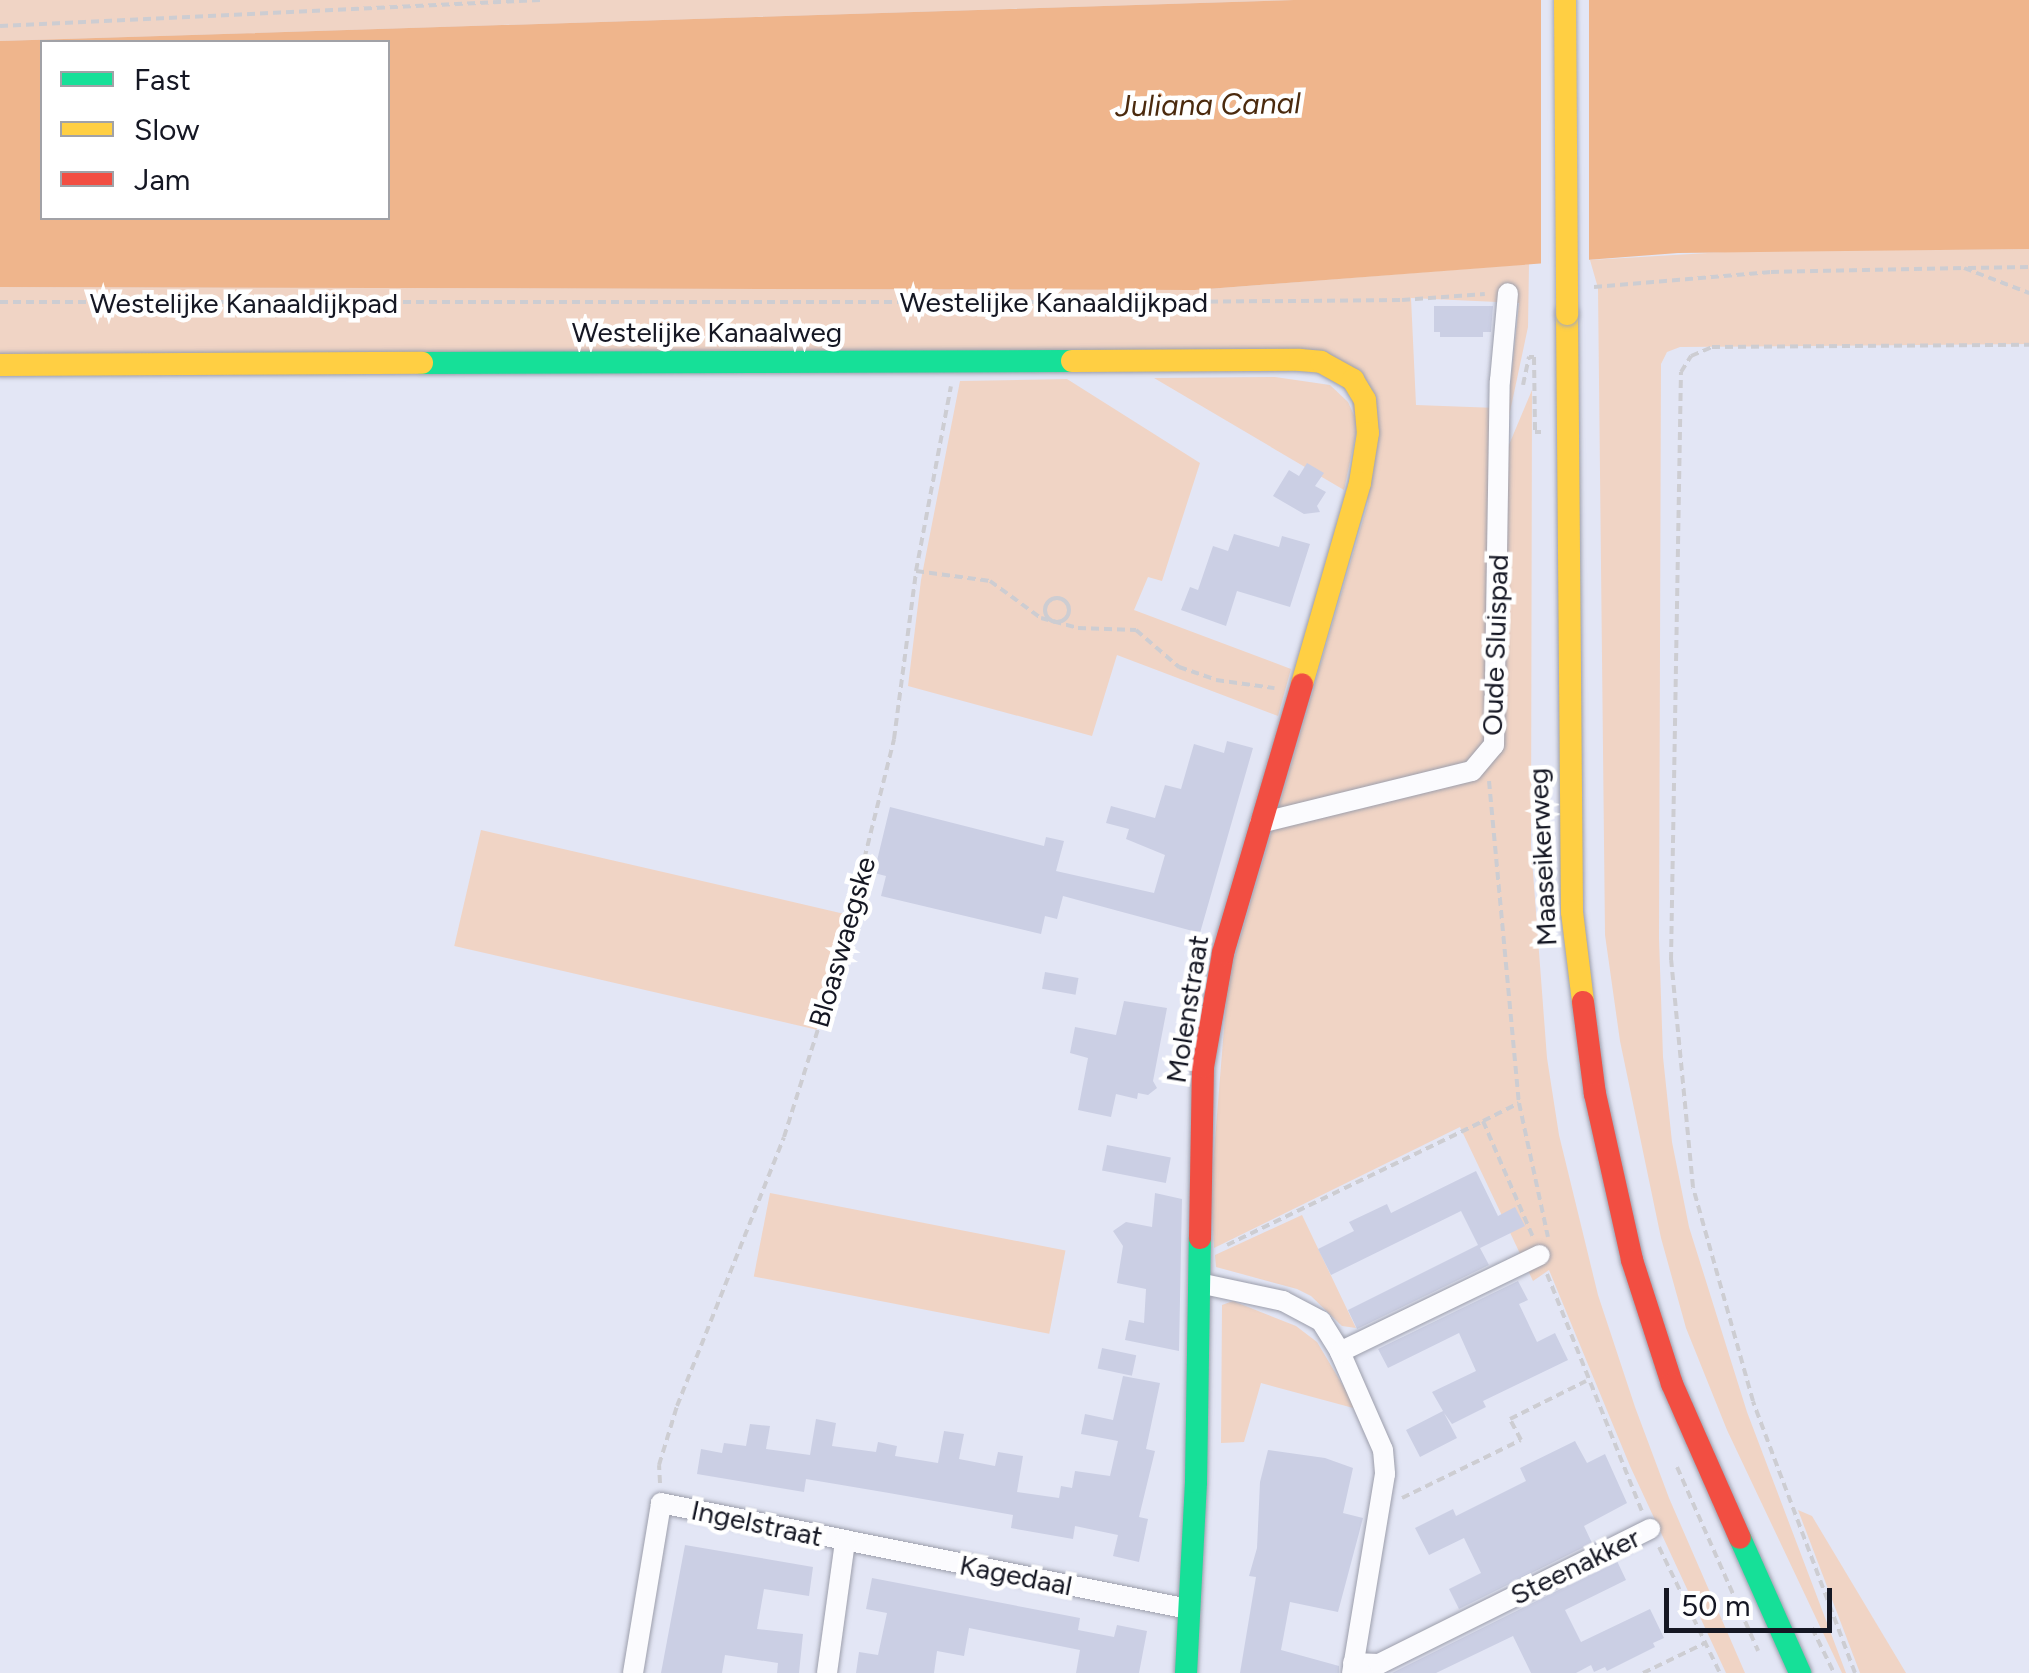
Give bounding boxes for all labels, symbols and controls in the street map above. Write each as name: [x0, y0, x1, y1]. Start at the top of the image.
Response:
legend: [40, 40, 390, 220]
text: Fast: [134, 61, 191, 98]
water label: Juliana Canal: [1115, 85, 1301, 125]
text: Slow: [134, 111, 200, 148]
text: Jam: [134, 161, 190, 198]
street label: Westelijke Kanaaldijkpad: [900, 285, 1208, 319]
street label: Westelijke Kanaaldijkpad: [90, 286, 398, 320]
street label: Westelijke Kanaalweg: [572, 315, 842, 349]
street label: Oude Sluispad: [1475, 554, 1515, 736]
street label: Maaseikerweg: [1521, 767, 1563, 947]
street label: Bloaswaegske: [802, 853, 882, 1031]
street label: Molenstraat: [1159, 933, 1215, 1085]
street label: Ingelstraat: [688, 1493, 826, 1553]
street label: Steenakker: [1505, 1520, 1645, 1612]
street label: Kagedaal: [957, 1548, 1075, 1602]
scale bar: [1669, 1568, 1836, 1630]
text: 50 m: [1681, 1587, 1750, 1624]

